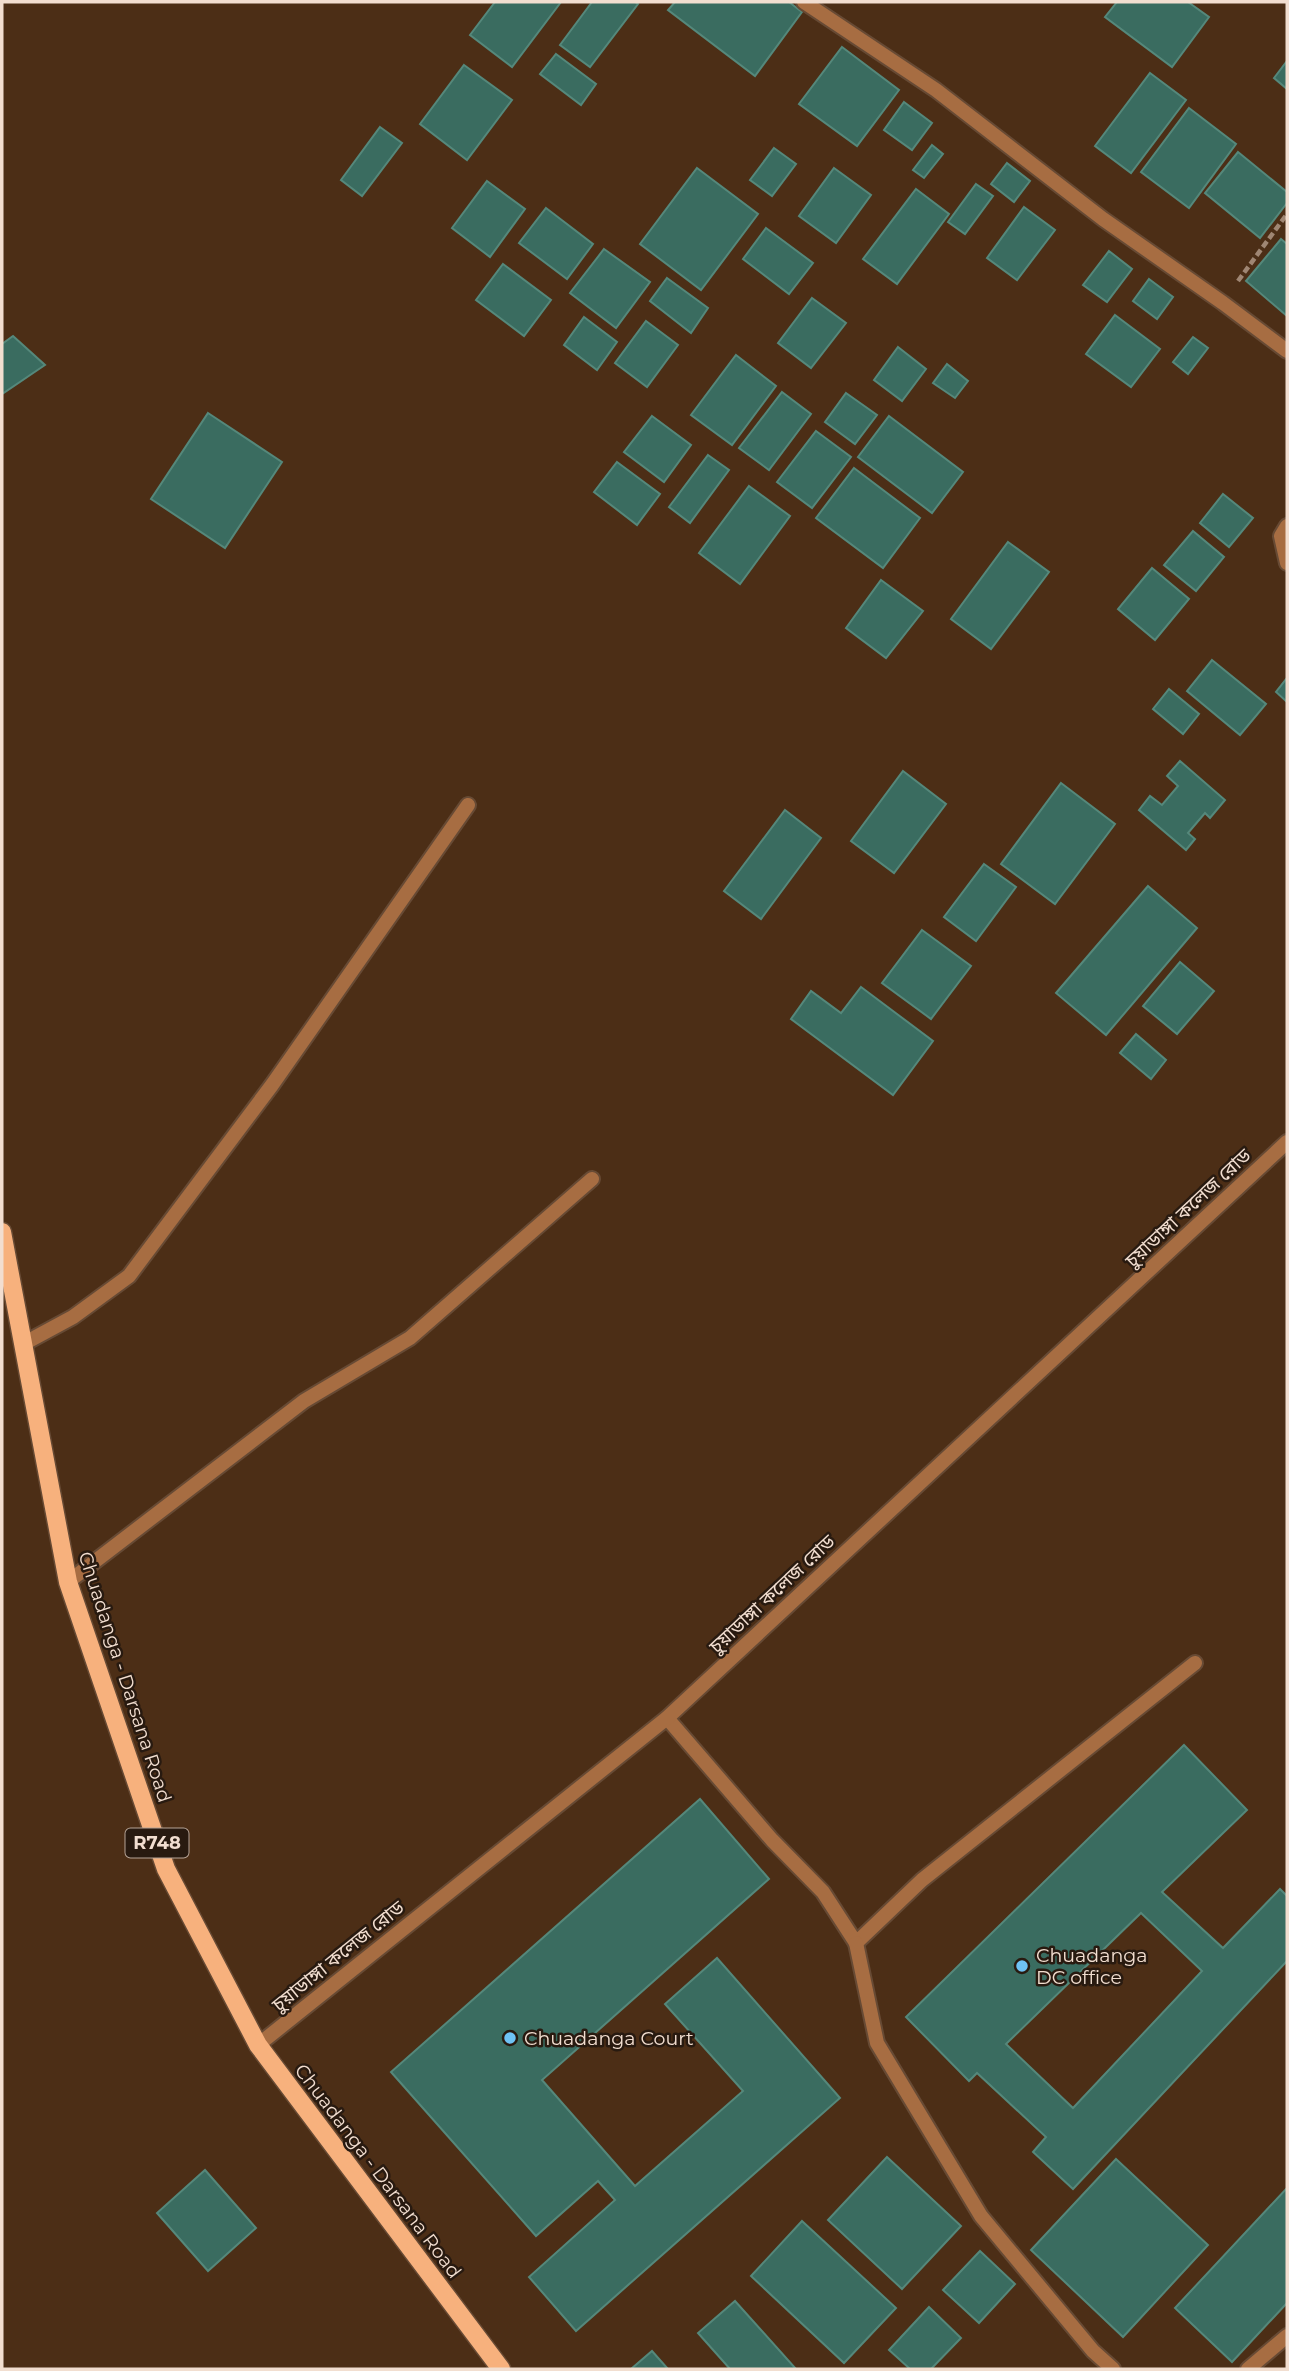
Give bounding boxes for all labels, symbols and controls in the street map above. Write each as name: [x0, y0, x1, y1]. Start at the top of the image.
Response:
street label: চুয়াডাঙ্গা কলেজ রোড: [1120, 1144, 1256, 1273]
street label: চুয়াডাঙ্গা কলেজ রোড: [704, 1530, 840, 1659]
street label: Chuadanga - Darsana Road: [74, 1549, 176, 1805]
road number: R748: [125, 1828, 188, 1857]
street label: চুয়াডাঙ্গা কলেজ রোড: [267, 1895, 409, 2017]
place label: Chuadanga DC office: [1036, 1944, 1147, 1989]
marker: Chuadanga DC office: [1014, 1958, 1030, 1974]
place label: Chuadanga Court: [524, 2027, 694, 2050]
marker: Chuadanga Court: [502, 2030, 518, 2046]
street label: Chuadanga - Darsana Road: [290, 2059, 466, 2283]

